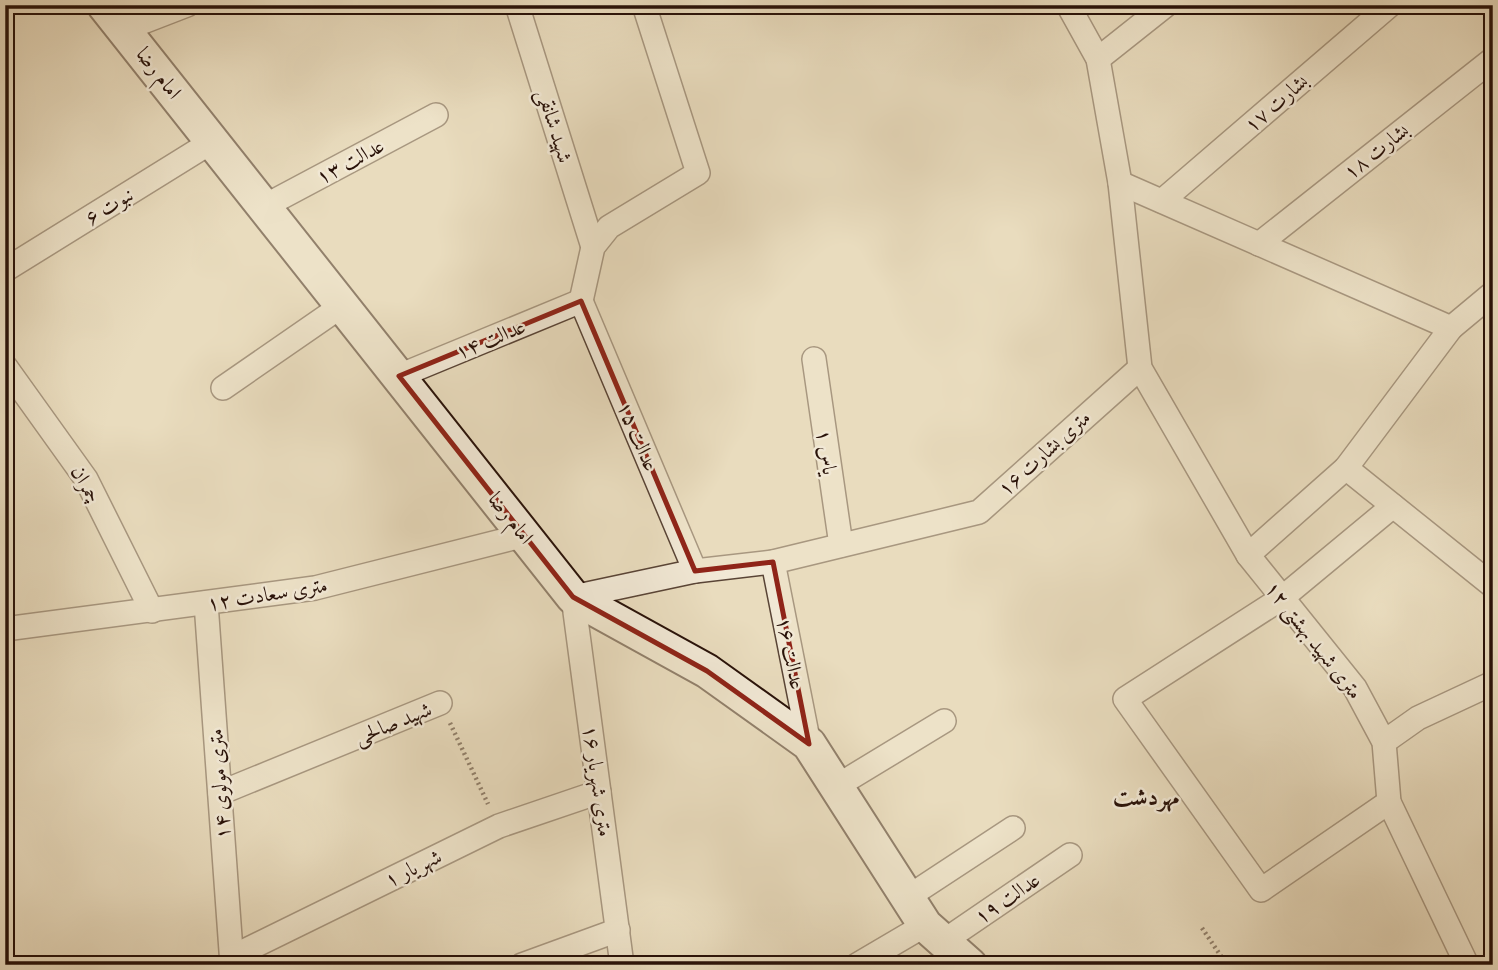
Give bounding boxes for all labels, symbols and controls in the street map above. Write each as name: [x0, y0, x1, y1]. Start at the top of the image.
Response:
street label: امام رضا: [127, 41, 188, 107]
street label: بشارت ۱۷: [1238, 67, 1314, 139]
street label: شهید شانقی: [530, 86, 579, 167]
street label: بشارت ۱۸: [1337, 116, 1415, 186]
street label: عدالت ۱۳: [311, 131, 389, 191]
street label: نبوت ۶: [79, 180, 139, 232]
street label: عدالت ۱۴: [451, 312, 529, 366]
street label: عدالت ۱۵: [611, 397, 665, 475]
street label: ۱۶ متری بشارت: [991, 404, 1097, 502]
street label: یاس ۱: [810, 427, 844, 478]
street label: چمران: [64, 460, 108, 508]
street label: امام رضا: [479, 486, 540, 552]
street label: ۱۲ متری سعادت: [205, 571, 329, 617]
street label: ۱۲ متری شهید بهشتی: [1258, 575, 1369, 706]
street label: عدالت ۱۶: [770, 614, 812, 692]
street label: شهید صالحی: [350, 695, 436, 751]
street label: ۱۶ متری شهریار: [576, 723, 620, 839]
street label: ۱۴ متری مولوی: [201, 728, 237, 840]
district label: مهردشت: [1113, 781, 1179, 813]
street label: شهریار ۱: [380, 842, 446, 894]
street label: عدالت ۱۹: [969, 866, 1045, 930]

